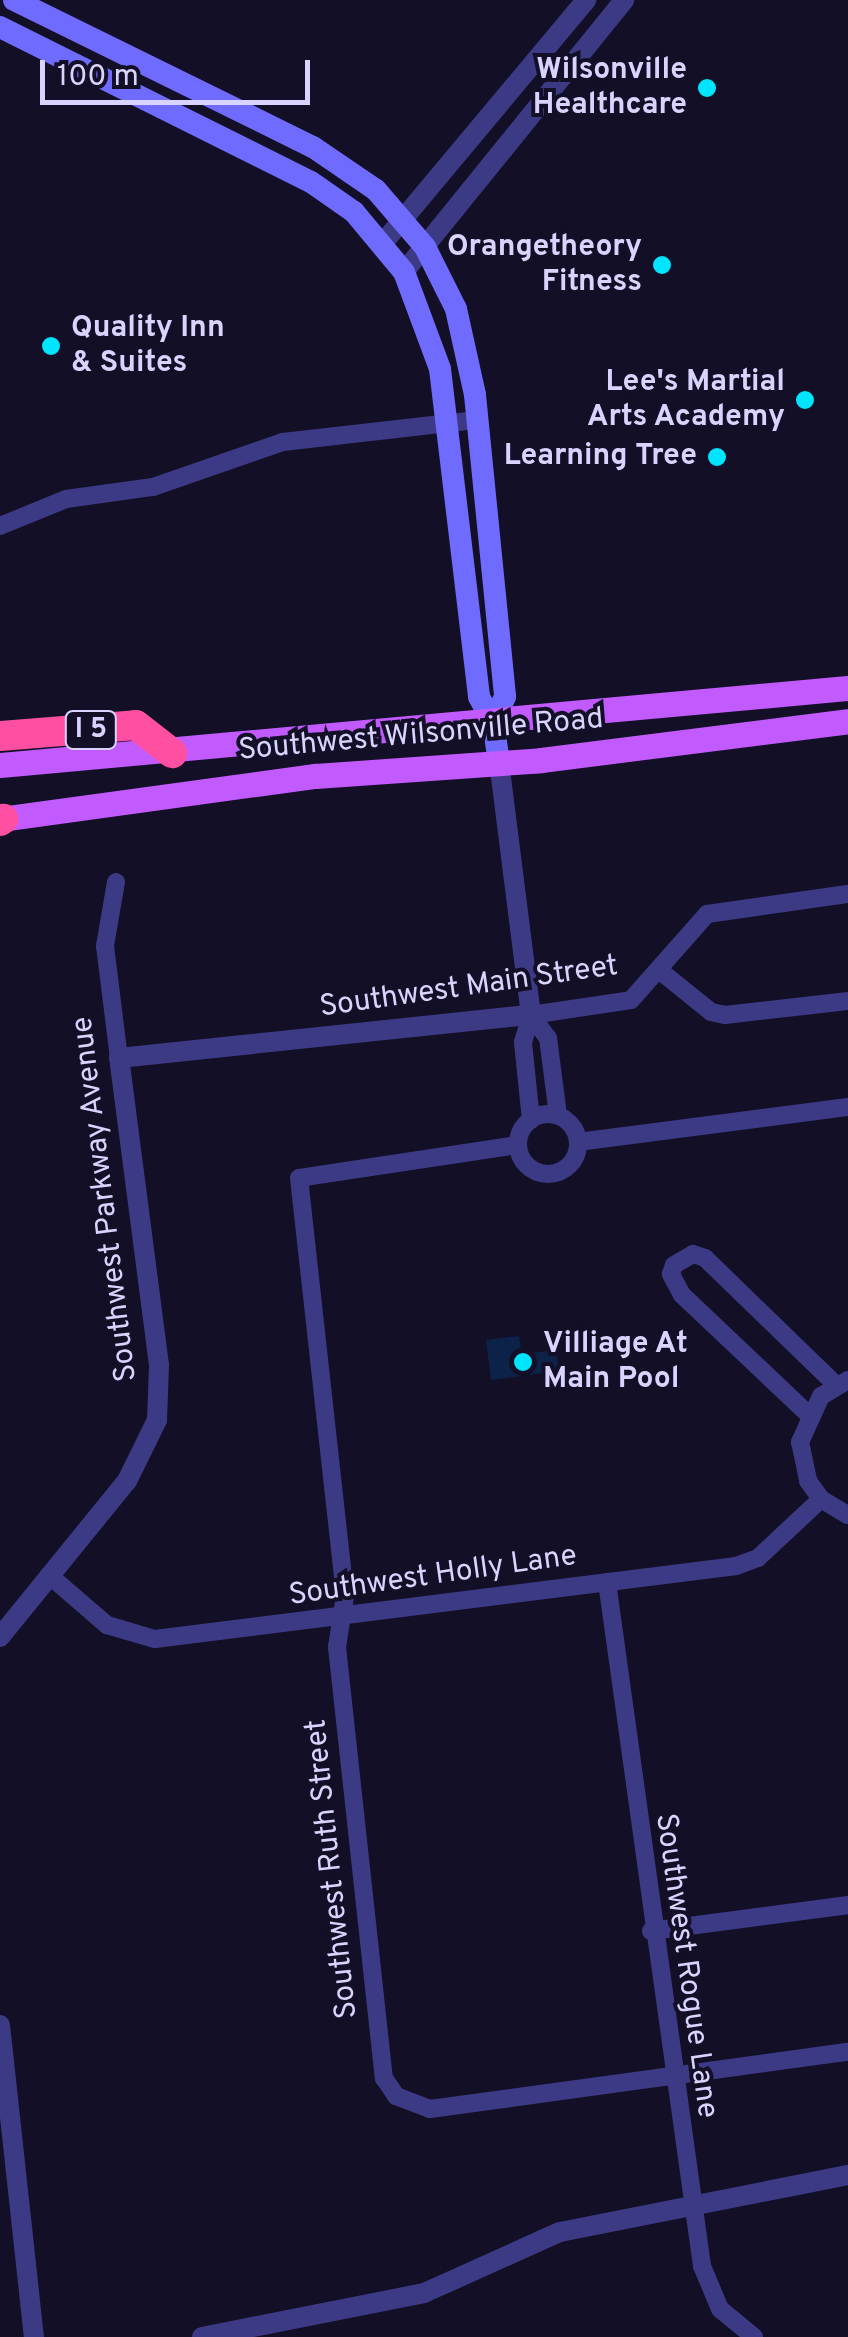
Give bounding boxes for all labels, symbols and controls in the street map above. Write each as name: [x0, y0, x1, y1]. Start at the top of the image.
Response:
scale bar: [45, 40, 315, 102]
place label: Wilsonville Healthcare: [533, 53, 687, 124]
text: 100 m: [57, 59, 139, 96]
marker: Wilsonville Healthcare: [696, 77, 718, 99]
place label: Orangetheory Fitness: [447, 230, 642, 300]
marker: Orangetheory Fitness: [651, 254, 673, 276]
place label: Quality Inn & Suites: [71, 311, 225, 382]
marker: Quality Inn & Suites: [40, 335, 62, 357]
place label: Lee's Martial Arts Academy: [586, 365, 785, 436]
marker: Lee's Martial Arts Academy: [794, 389, 816, 411]
place label: Learning Tree: [504, 439, 697, 475]
marker: Learning Tree: [706, 446, 728, 468]
street label: Southwest Wilsonville Road: [237, 702, 605, 770]
road number: I 5: [64, 707, 118, 753]
street label: Southwest Main Street: [318, 949, 620, 1027]
street label: Southwest Parkway Avenue: [66, 1014, 146, 1384]
place label: Villiage At Main Pool: [543, 1327, 689, 1398]
marker: Villiage At Main Pool: [512, 1351, 534, 1373]
street label: Southwest Holly Lane: [287, 1539, 579, 1615]
street label: Southwest Ruth Street: [299, 1717, 367, 2021]
street label: Southwest Rogue Lane: [646, 1811, 724, 2121]

